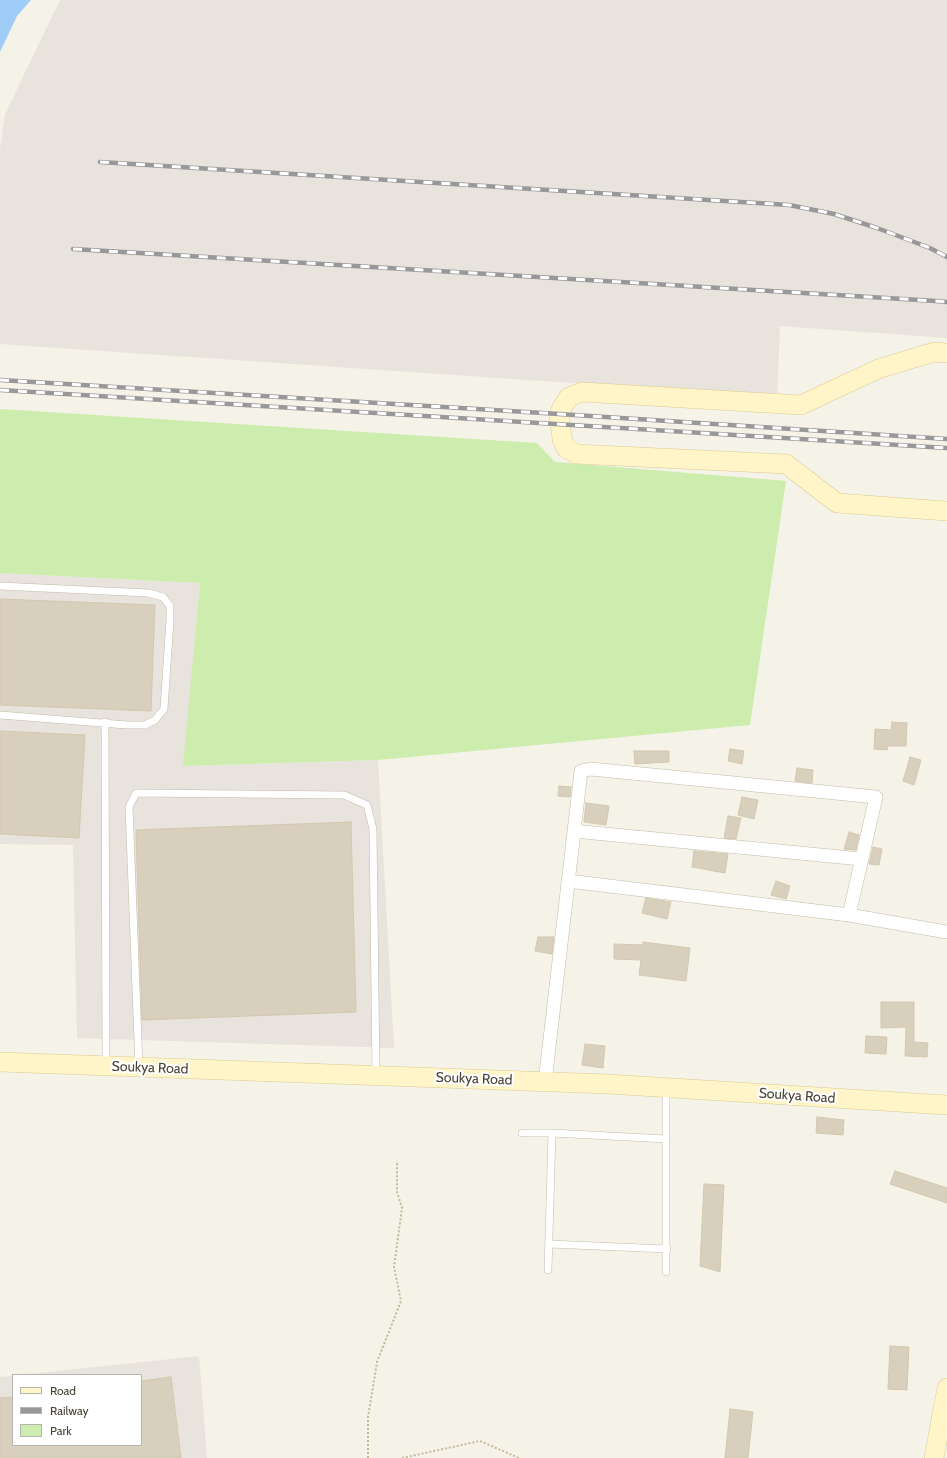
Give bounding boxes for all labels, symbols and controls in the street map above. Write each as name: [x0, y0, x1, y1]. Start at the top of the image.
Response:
street label: Soukya Road: [111, 1058, 189, 1078]
street label: Soukya Road: [435, 1069, 513, 1089]
street label: Soukya Road: [758, 1085, 836, 1107]
legend: [12, 1374, 142, 1446]
text: Road: [50, 1383, 76, 1398]
text: Railway: [50, 1403, 88, 1418]
text: Park: [50, 1423, 72, 1438]

